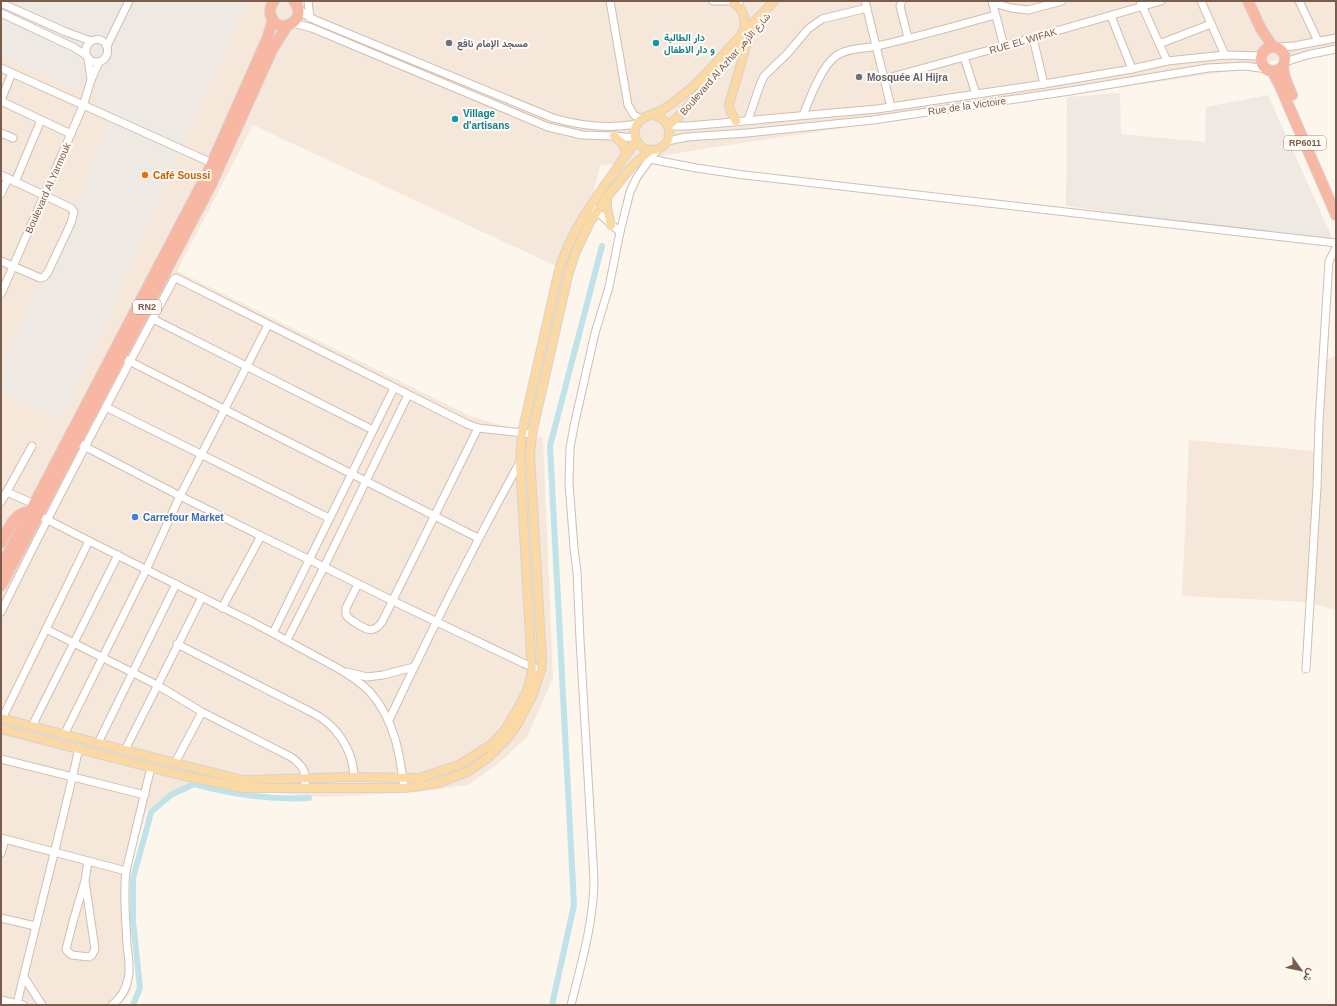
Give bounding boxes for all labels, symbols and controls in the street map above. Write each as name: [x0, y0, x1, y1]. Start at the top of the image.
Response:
street label: Boulevard Al Azhar شارع الأزهر: [678, 11, 773, 118]
street label: RUE EL WIFAK: [988, 26, 1058, 56]
place label: دار الطالبة و دار الاطفال: [664, 32, 715, 56]
marker: مسجد الإمام نافع: [444, 38, 454, 48]
place label: مسجد الإمام نافع: [457, 38, 529, 51]
marker: دار الطالبة و دار الاطفال: [651, 38, 661, 48]
marker: Mosquée Al Hijra: [854, 72, 864, 82]
place label: Mosquée Al Hijra: [867, 72, 948, 83]
street label: Rue de la Victoire: [927, 95, 1007, 117]
place label: Village d'artisans: [463, 108, 510, 131]
marker: Village d'artisans: [450, 114, 460, 124]
road number: RP6011: [1284, 136, 1326, 150]
street label: Boulevard Al Yarmouk: [23, 140, 73, 235]
marker: Café Soussi: [140, 170, 150, 180]
place label: Café Soussi: [153, 170, 210, 181]
road number: RN2: [133, 300, 161, 314]
marker: Carrefour Market: [130, 512, 140, 522]
place label: Carrefour Market: [143, 512, 224, 523]
north arrow: [1281, 950, 1321, 990]
text: ش: [1300, 966, 1318, 984]

